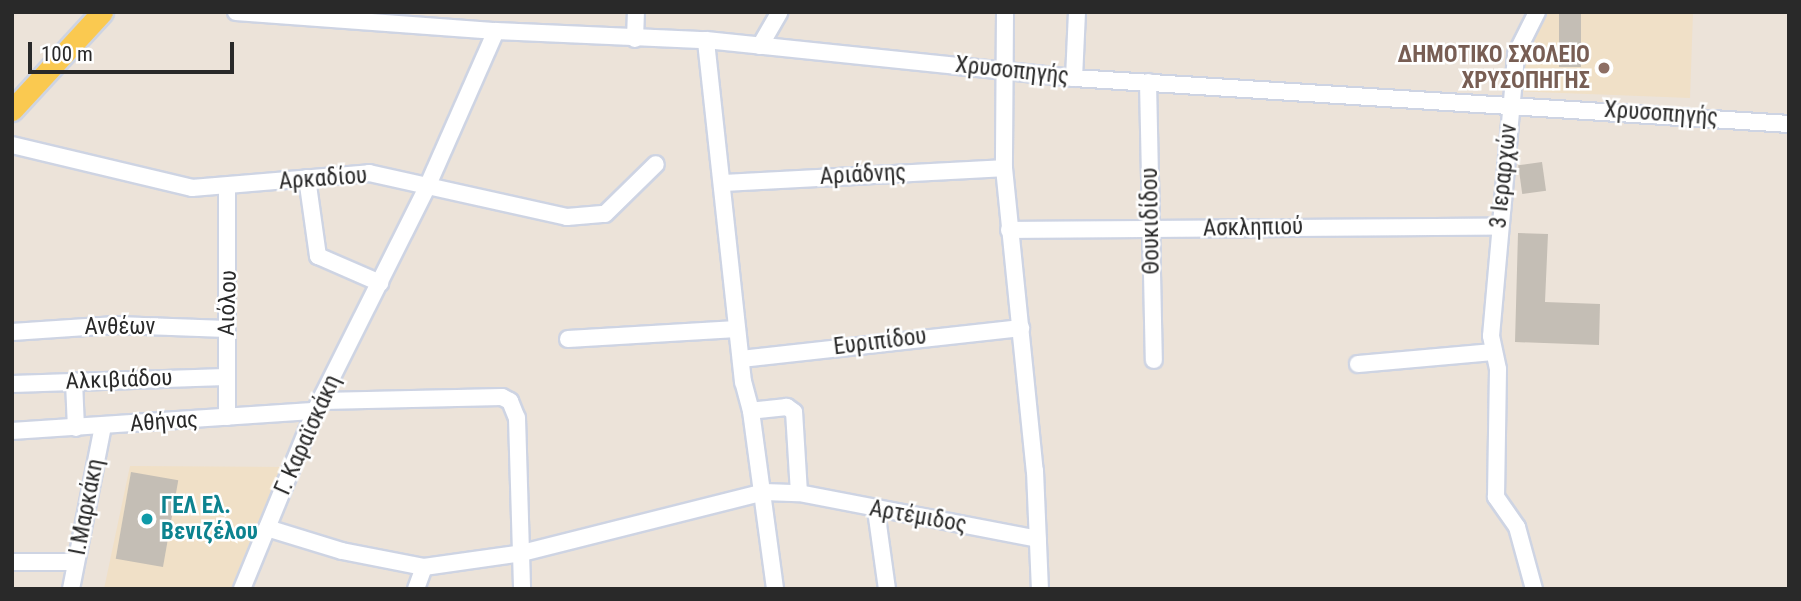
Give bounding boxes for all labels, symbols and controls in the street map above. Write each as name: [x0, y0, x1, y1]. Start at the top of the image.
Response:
scale bar: [32, 28, 238, 72]
place label: ΔΗΜΟΤΙΚΟ ΣΧΟΛΕΙΟ ΧΡΥΣΟΠΗΓΗΣ: [1397, 41, 1590, 95]
text: 100 m: [41, 42, 93, 66]
street label: Χρυσοπηγής: [954, 51, 1070, 91]
marker: ΔΗΜΟΤΙΚΟ ΣΧΟΛΕΙΟ ΧΡΥΣΟΠΗΓΗΣ: [1596, 60, 1612, 76]
street label: Χρυσοπηγής: [1603, 96, 1719, 132]
street label: 3 Ιεραρχών: [1485, 122, 1523, 230]
street label: Αριάδνης: [819, 159, 907, 191]
street label: Αρκαδίου: [278, 162, 368, 196]
street label: Θουκιδίδου: [1136, 167, 1166, 275]
street label: Ασκληπιού: [1203, 213, 1303, 243]
street label: Αιόλου: [213, 270, 243, 336]
street label: Ανθέων: [85, 313, 155, 341]
street label: Ευριπίδου: [832, 323, 928, 361]
street label: Αλκιβιάδου: [65, 364, 173, 396]
street label: Γ. Καραϊσκάκη: [269, 371, 347, 499]
street label: Αθήνας: [129, 406, 199, 438]
street label: Ι.Μαρκάκη: [64, 457, 110, 557]
place label: ΓΕΛ Ελ. Βενιζέλου: [161, 492, 258, 546]
street label: Αρτέμιδος: [867, 495, 969, 539]
marker: ΓΕΛ Ελ. Βενιζέλου: [139, 511, 155, 527]

